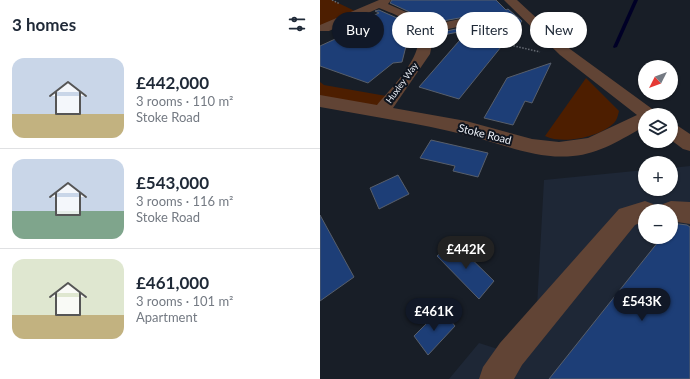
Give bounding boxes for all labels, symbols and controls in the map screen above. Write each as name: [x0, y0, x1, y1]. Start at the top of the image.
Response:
chip: Buy: [332, 12, 384, 48]
chip: Rent: [392, 12, 448, 48]
chip: Filters: [456, 12, 522, 48]
chip: New: [530, 12, 587, 48]
icon: filters: [286, 13, 308, 35]
text: 3 homes: [12, 14, 76, 35]
street label: Huxley Way: [383, 60, 420, 105]
north arrow: [638, 60, 678, 100]
map controls: [638, 60, 678, 244]
text: £442,000: [136, 72, 209, 93]
icon: home: [44, 74, 92, 122]
text: 3 rooms · 110 m²: [136, 93, 233, 109]
button: layers: [638, 108, 678, 148]
text: Stoke Road: [136, 109, 200, 125]
street label: Stoke Road: [457, 121, 513, 146]
button: +: [638, 156, 678, 196]
text: £543,000: [136, 172, 209, 193]
icon: home: [44, 175, 92, 223]
text: 3 rooms · 116 m²: [136, 193, 233, 209]
button: −: [638, 204, 678, 244]
text: Stoke Road: [136, 209, 200, 225]
pin: £442K: [438, 236, 494, 270]
text: £442K: [446, 241, 486, 257]
text: £461,000: [136, 272, 209, 293]
icon: home: [44, 275, 92, 323]
pin: £543K: [614, 288, 670, 322]
text: 3 rooms · 101 m²: [136, 293, 233, 309]
text: £543K: [622, 293, 662, 309]
pin: £461K: [406, 298, 462, 332]
text: £461K: [414, 303, 454, 319]
text: Apartment: [136, 309, 197, 325]

